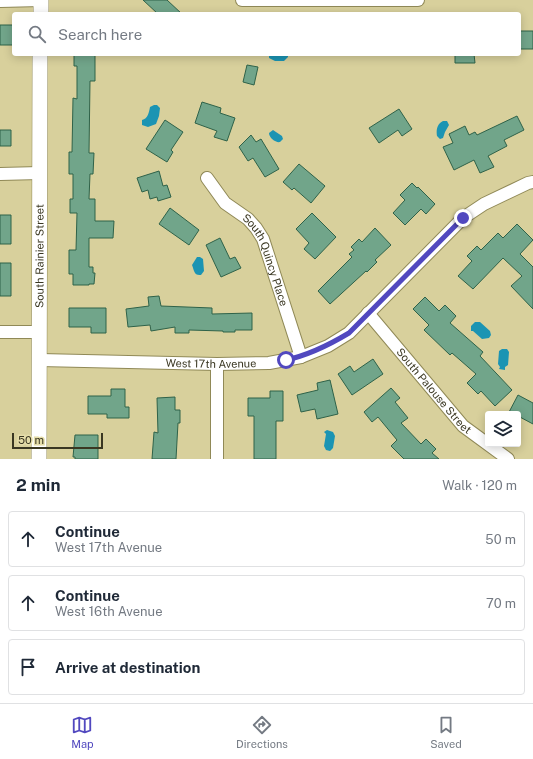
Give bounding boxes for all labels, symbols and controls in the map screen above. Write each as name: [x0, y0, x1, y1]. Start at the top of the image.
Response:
search box: [12, 12, 521, 56]
icon: search: [26, 23, 48, 45]
text: Search here: [58, 26, 142, 43]
street label: South Rainier Street: [33, 204, 46, 308]
route end: [454, 209, 472, 227]
street label: South Quincy Place: [241, 211, 290, 308]
street label: South Palouse Street: [394, 346, 474, 436]
route start: [277, 351, 295, 369]
street label: West 17th Avenue: [165, 357, 256, 370]
map controls: [485, 411, 521, 447]
button: layers: [485, 411, 521, 447]
scale bar: [12, 431, 103, 450]
text: 50 m: [18, 434, 44, 446]
text: 2 min: [16, 475, 61, 495]
text: Walk · 120 m: [442, 478, 517, 493]
text: Continue: [55, 523, 120, 540]
icon: ahead: [17, 528, 39, 550]
text: 50 m: [485, 532, 516, 547]
text: West 17th Avenue: [55, 540, 162, 555]
text: Continue: [55, 587, 120, 604]
icon: ahead: [17, 592, 39, 614]
text: 70 m: [486, 596, 516, 611]
text: West 16th Avenue: [55, 604, 163, 619]
icon: arrive: [17, 656, 39, 678]
text: Arrive at destination: [55, 659, 200, 676]
tab: Map: [71, 714, 94, 750]
tab: Directions: [236, 714, 288, 750]
tab: Saved: [430, 714, 462, 750]

